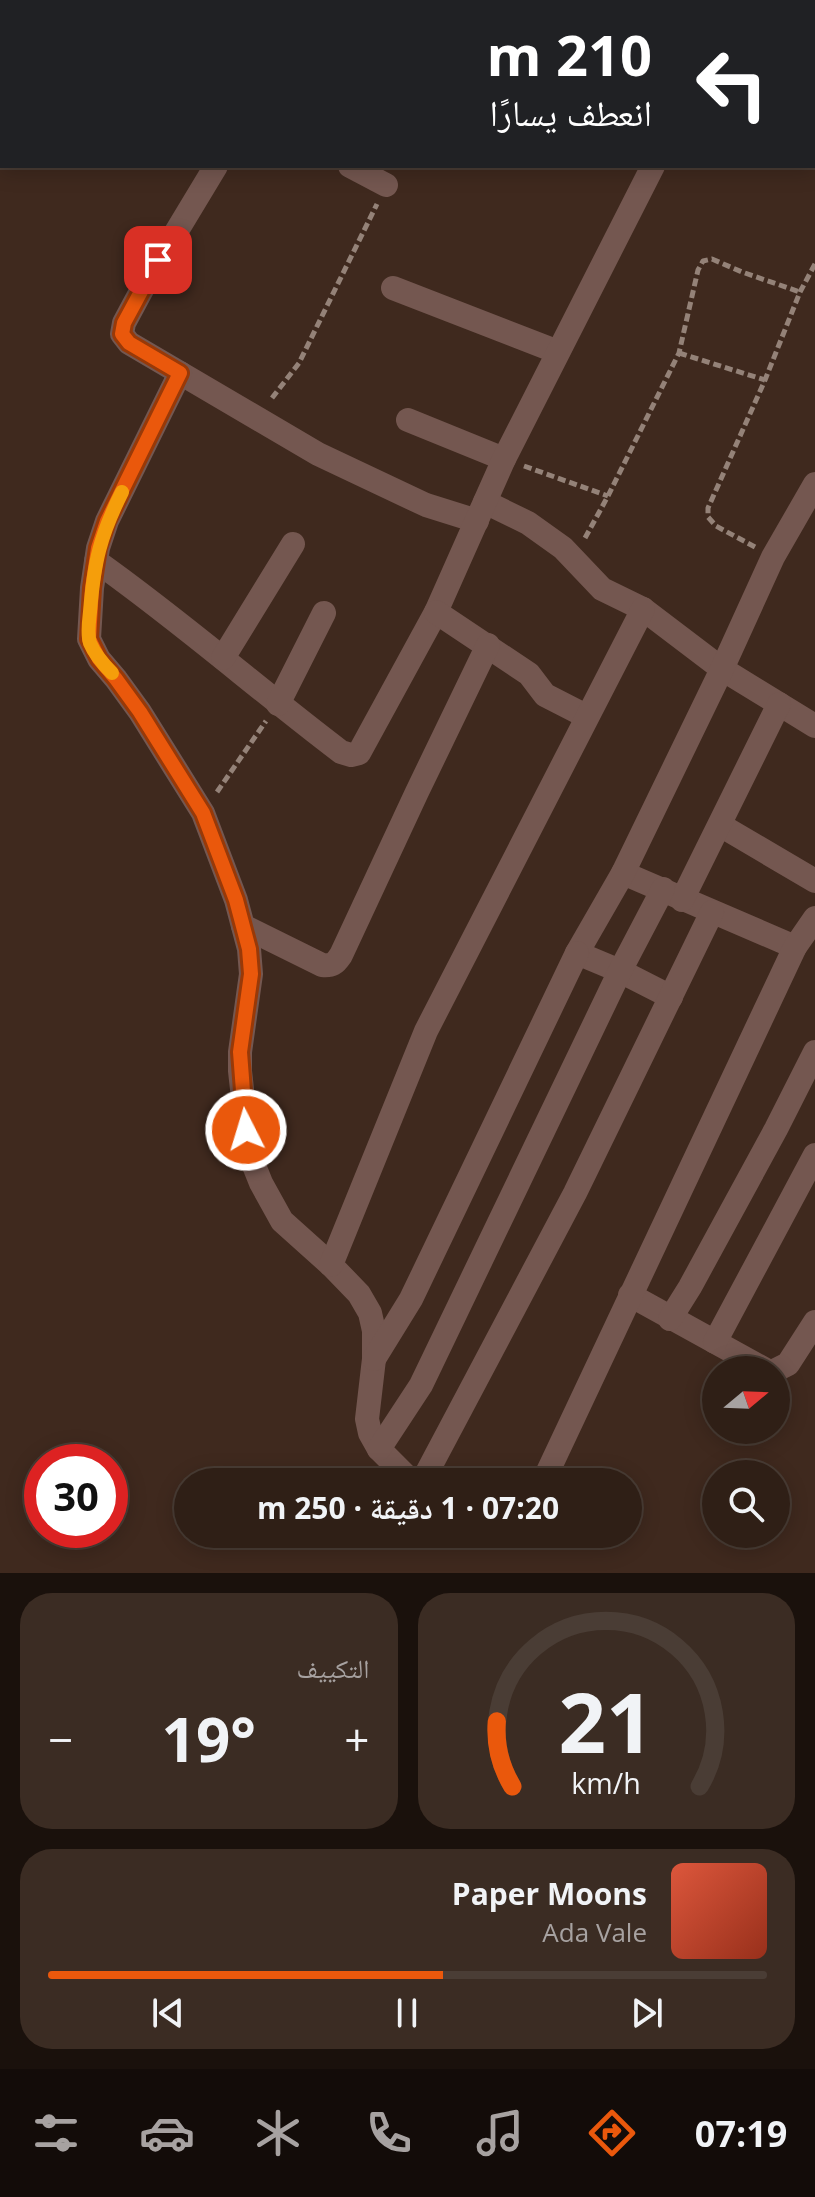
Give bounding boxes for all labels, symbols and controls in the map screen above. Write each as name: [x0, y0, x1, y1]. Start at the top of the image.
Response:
text: 210 m: [486, 16, 652, 92]
icon: left: [680, 32, 784, 136]
text: انعطف يسارًا: [489, 88, 652, 137]
pin: [124, 226, 192, 294]
icon: arrive: [136, 238, 180, 282]
position arrow: [204, 1088, 288, 1172]
north arrow: [702, 1356, 790, 1444]
map controls: [702, 1356, 790, 1548]
speed limit sign: 30: [24, 1444, 128, 1548]
button: search: [702, 1460, 790, 1548]
text: 07:20 · 1 دقيقة · 250 m: [257, 1487, 559, 1528]
text: التكييف: [297, 1650, 370, 1686]
text: 21: [559, 1664, 654, 1777]
text: 19°: [162, 1698, 256, 1780]
text: −: [48, 1709, 73, 1769]
text: +: [344, 1709, 370, 1769]
text: km/h: [572, 1763, 641, 1802]
text: Paper Moons: [452, 1873, 647, 1914]
text: Ada Vale: [542, 1914, 647, 1950]
icon: previous: [146, 1991, 190, 2035]
icon: pause: [385, 1991, 429, 2035]
icon: next: [625, 1991, 669, 2035]
icon: filters: [28, 2105, 84, 2161]
icon: car: [139, 2105, 195, 2161]
icon: climate: [250, 2105, 306, 2161]
icon: phone: [361, 2105, 417, 2161]
icon: music: [472, 2105, 528, 2161]
icon: directions: [584, 2105, 640, 2161]
text: 07:19: [695, 2109, 787, 2158]

